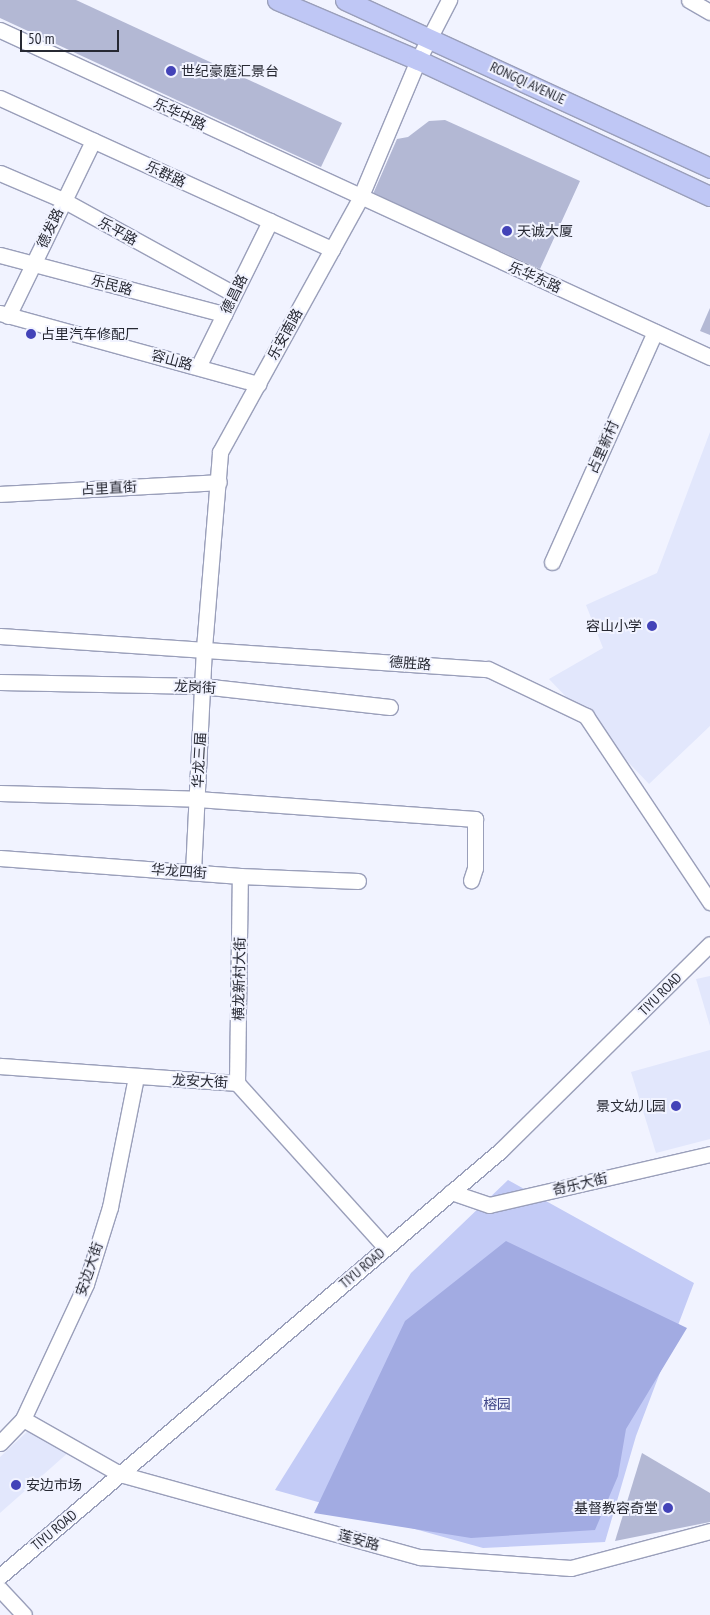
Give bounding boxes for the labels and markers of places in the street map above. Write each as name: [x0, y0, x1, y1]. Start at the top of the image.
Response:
place label: 世纪豪庭汇景台: [181, 63, 279, 79]
marker: 世纪豪庭汇景台: [165, 65, 177, 77]
place label: 天诚大厦: [517, 223, 573, 239]
marker: 天诚大厦: [501, 225, 513, 237]
place label: 占里汽车修配厂: [41, 326, 139, 342]
marker: 占里汽车修配厂: [25, 328, 37, 340]
place label: 容山小学: [586, 618, 642, 634]
marker: 容山小学: [646, 620, 658, 632]
place label: 景文幼儿园: [596, 1098, 666, 1114]
marker: 景文幼儿园: [670, 1100, 682, 1112]
place label: 安边市场: [26, 1477, 82, 1493]
marker: 安边市场: [10, 1479, 22, 1491]
place label: 基督教容奇堂: [574, 1500, 658, 1516]
marker: 基督教容奇堂: [662, 1502, 674, 1514]

